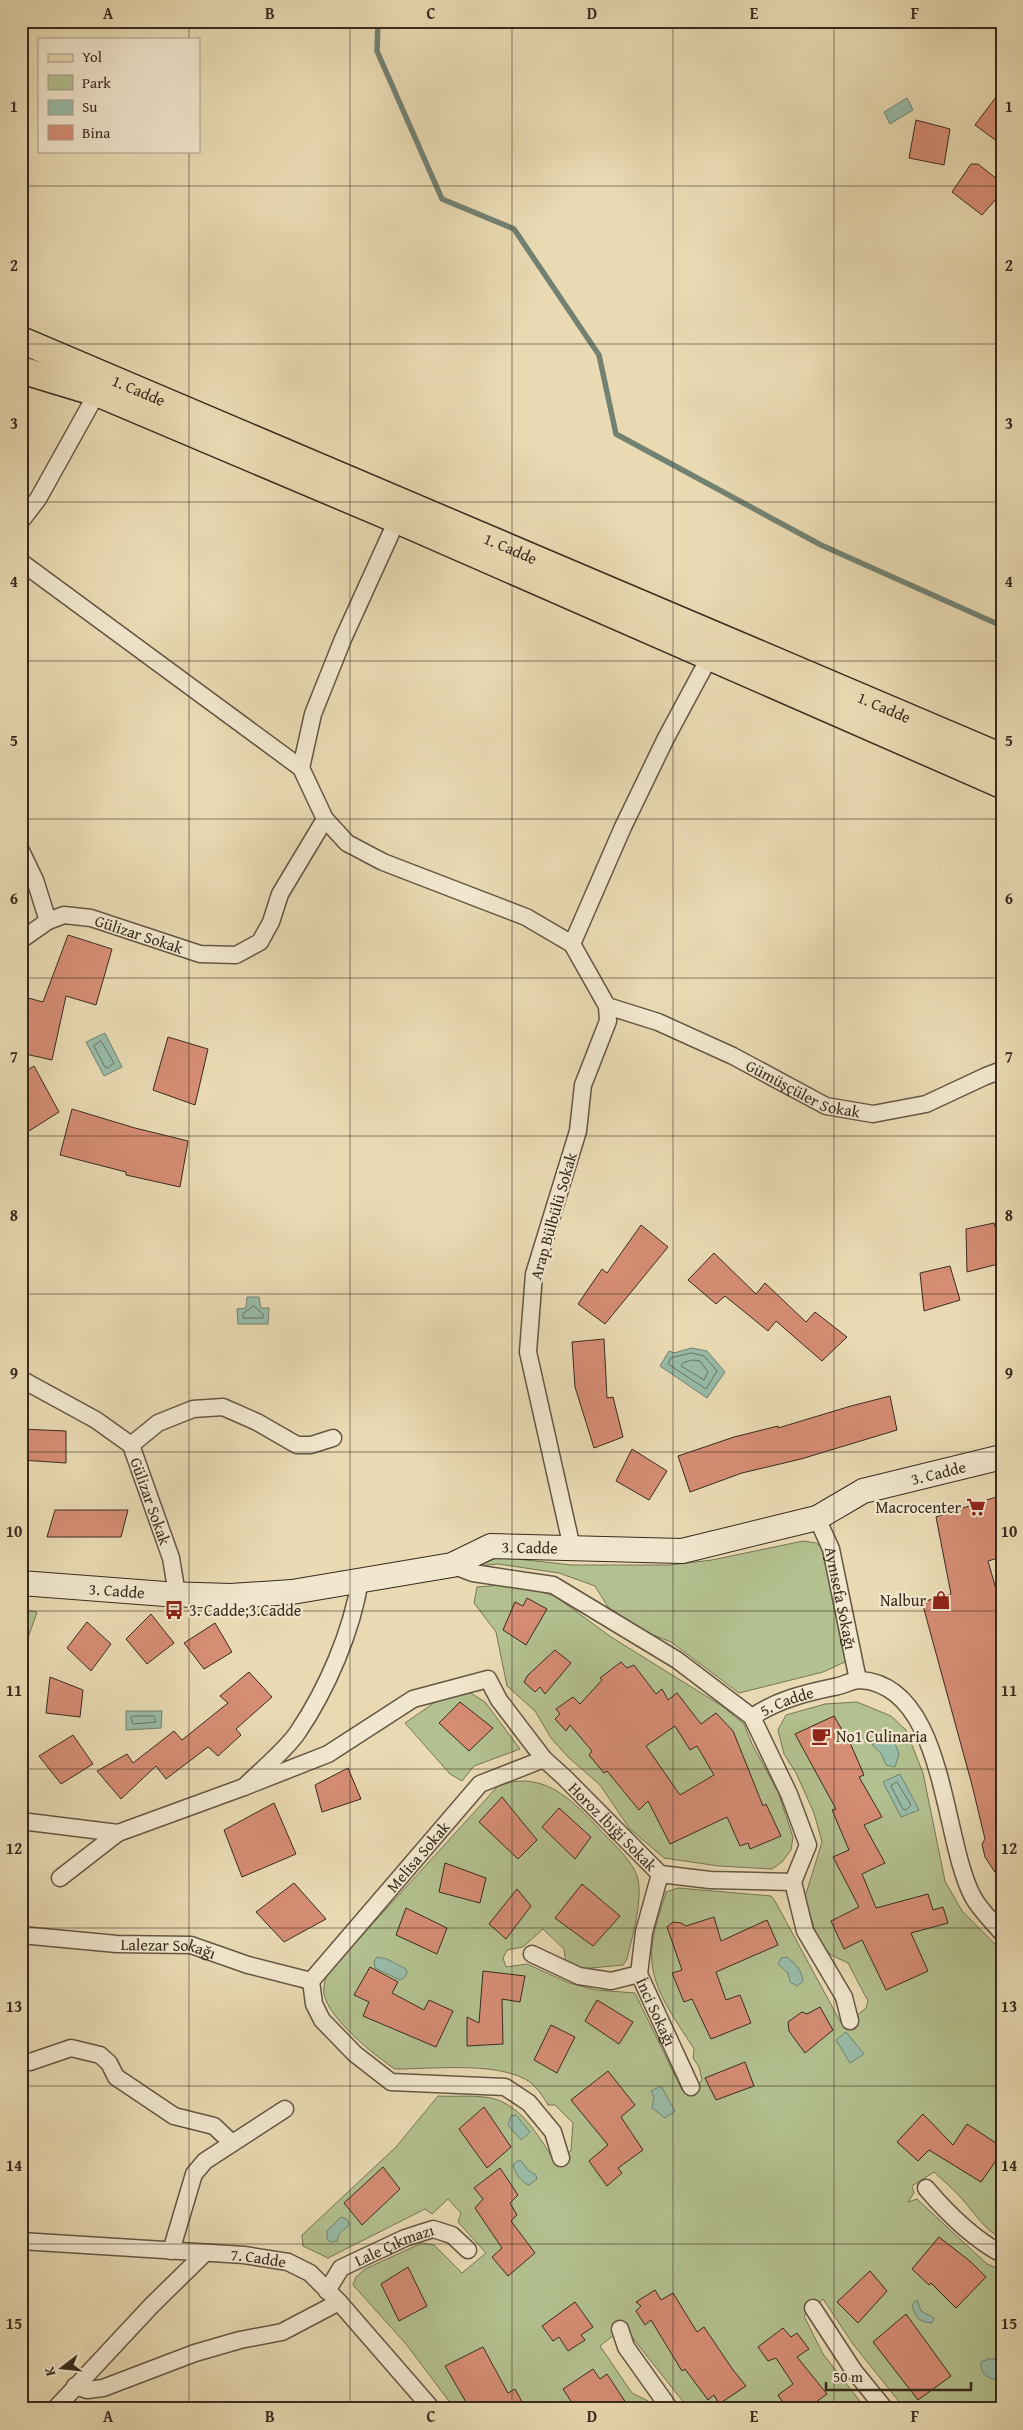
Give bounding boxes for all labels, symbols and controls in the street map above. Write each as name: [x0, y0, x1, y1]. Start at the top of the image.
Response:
text: A: [103, 1, 114, 25]
text: B: [265, 1, 275, 25]
text: C: [426, 1, 436, 25]
text: D: [587, 1, 597, 25]
text: E: [750, 1, 759, 25]
text: F: [911, 1, 919, 25]
legend: [38, 38, 200, 152]
text: Yol: [82, 46, 102, 67]
text: Park: [82, 72, 111, 93]
text: 1: [10, 94, 18, 118]
text: 1: [1005, 94, 1013, 118]
text: Su: [82, 96, 98, 117]
text: Bina: [82, 122, 110, 143]
text: 2: [10, 253, 18, 277]
text: 2: [1005, 253, 1013, 277]
street label: 1. Cadde: [108, 368, 169, 412]
text: 3: [10, 411, 18, 435]
text: 3: [1005, 411, 1013, 435]
street label: 1. Cadde: [480, 526, 541, 570]
text: 4: [10, 569, 18, 593]
text: 4: [1005, 569, 1013, 593]
street label: 1. Cadde: [854, 685, 915, 729]
text: 5: [10, 728, 18, 752]
text: 5: [1005, 728, 1013, 752]
text: 6: [10, 886, 18, 910]
text: 6: [1005, 886, 1013, 910]
street label: Gülizar Sokak: [92, 908, 187, 960]
text: 7: [10, 1044, 18, 1068]
text: 7: [1005, 1044, 1013, 1068]
street label: Gümüşçüler Sokak: [742, 1053, 863, 1124]
street label: Arap Bülbülü Sokak: [523, 1149, 583, 1283]
text: 8: [10, 1203, 18, 1227]
text: 8: [1005, 1203, 1013, 1227]
text: 9: [10, 1361, 18, 1385]
text: 9: [1005, 1361, 1013, 1385]
street label: Gülizar Sokak: [124, 1454, 178, 1549]
street label: 3. Cadde: [908, 1454, 968, 1491]
place label: Macrocenter: [875, 1495, 961, 1519]
supermarket icon: Macrocenter: [965, 1496, 987, 1518]
text: 10: [6, 1519, 22, 1543]
text: 10: [1001, 1519, 1017, 1543]
street label: 3. Cadde: [501, 1534, 558, 1560]
street label: Aynısefa Sokağı: [819, 1544, 864, 1652]
street label: 3. Cadde: [88, 1576, 146, 1604]
place label: Nalbur: [880, 1588, 926, 1612]
shop icon: Nalbur: [930, 1589, 952, 1611]
place label: 3. Cadde;3.Cadde: [189, 1598, 301, 1622]
bus stop icon: 3. Cadde;3.Cadde: [163, 1599, 185, 1621]
text: 11: [6, 1678, 22, 1702]
text: 11: [1001, 1678, 1017, 1702]
street label: 5. Cadde: [755, 1680, 816, 1722]
place label: No1 Culinaria: [836, 1724, 928, 1748]
cafe icon: No1 Culinaria: [810, 1725, 832, 1747]
street label: Horoz İbiği Sokak: [563, 1776, 663, 1877]
street label: Melisa Sokak: [380, 1815, 456, 1897]
text: 12: [6, 1836, 22, 1860]
text: 12: [1001, 1836, 1017, 1860]
street label: Lalezar Sokağı: [120, 1932, 220, 1965]
street label: İnci Sokağı: [630, 1973, 683, 2050]
text: 13: [6, 1994, 22, 2018]
text: 13: [1001, 1994, 1017, 2018]
text: 14: [6, 2153, 22, 2177]
text: 14: [1001, 2153, 1017, 2177]
street label: Lale Çıkmazı: [350, 2217, 437, 2272]
street label: 7. Cadde: [230, 2242, 288, 2274]
text: 15: [6, 2311, 22, 2335]
text: 15: [1001, 2311, 1017, 2335]
north arrow: [38, 2342, 88, 2392]
scale bar: [826, 2360, 970, 2392]
text: K: [39, 2364, 60, 2379]
text: 50 m: [833, 2366, 864, 2387]
text: A: [103, 2404, 114, 2428]
text: B: [265, 2404, 275, 2428]
text: C: [426, 2404, 436, 2428]
text: D: [587, 2404, 597, 2428]
text: E: [750, 2404, 759, 2428]
text: F: [911, 2404, 919, 2428]

